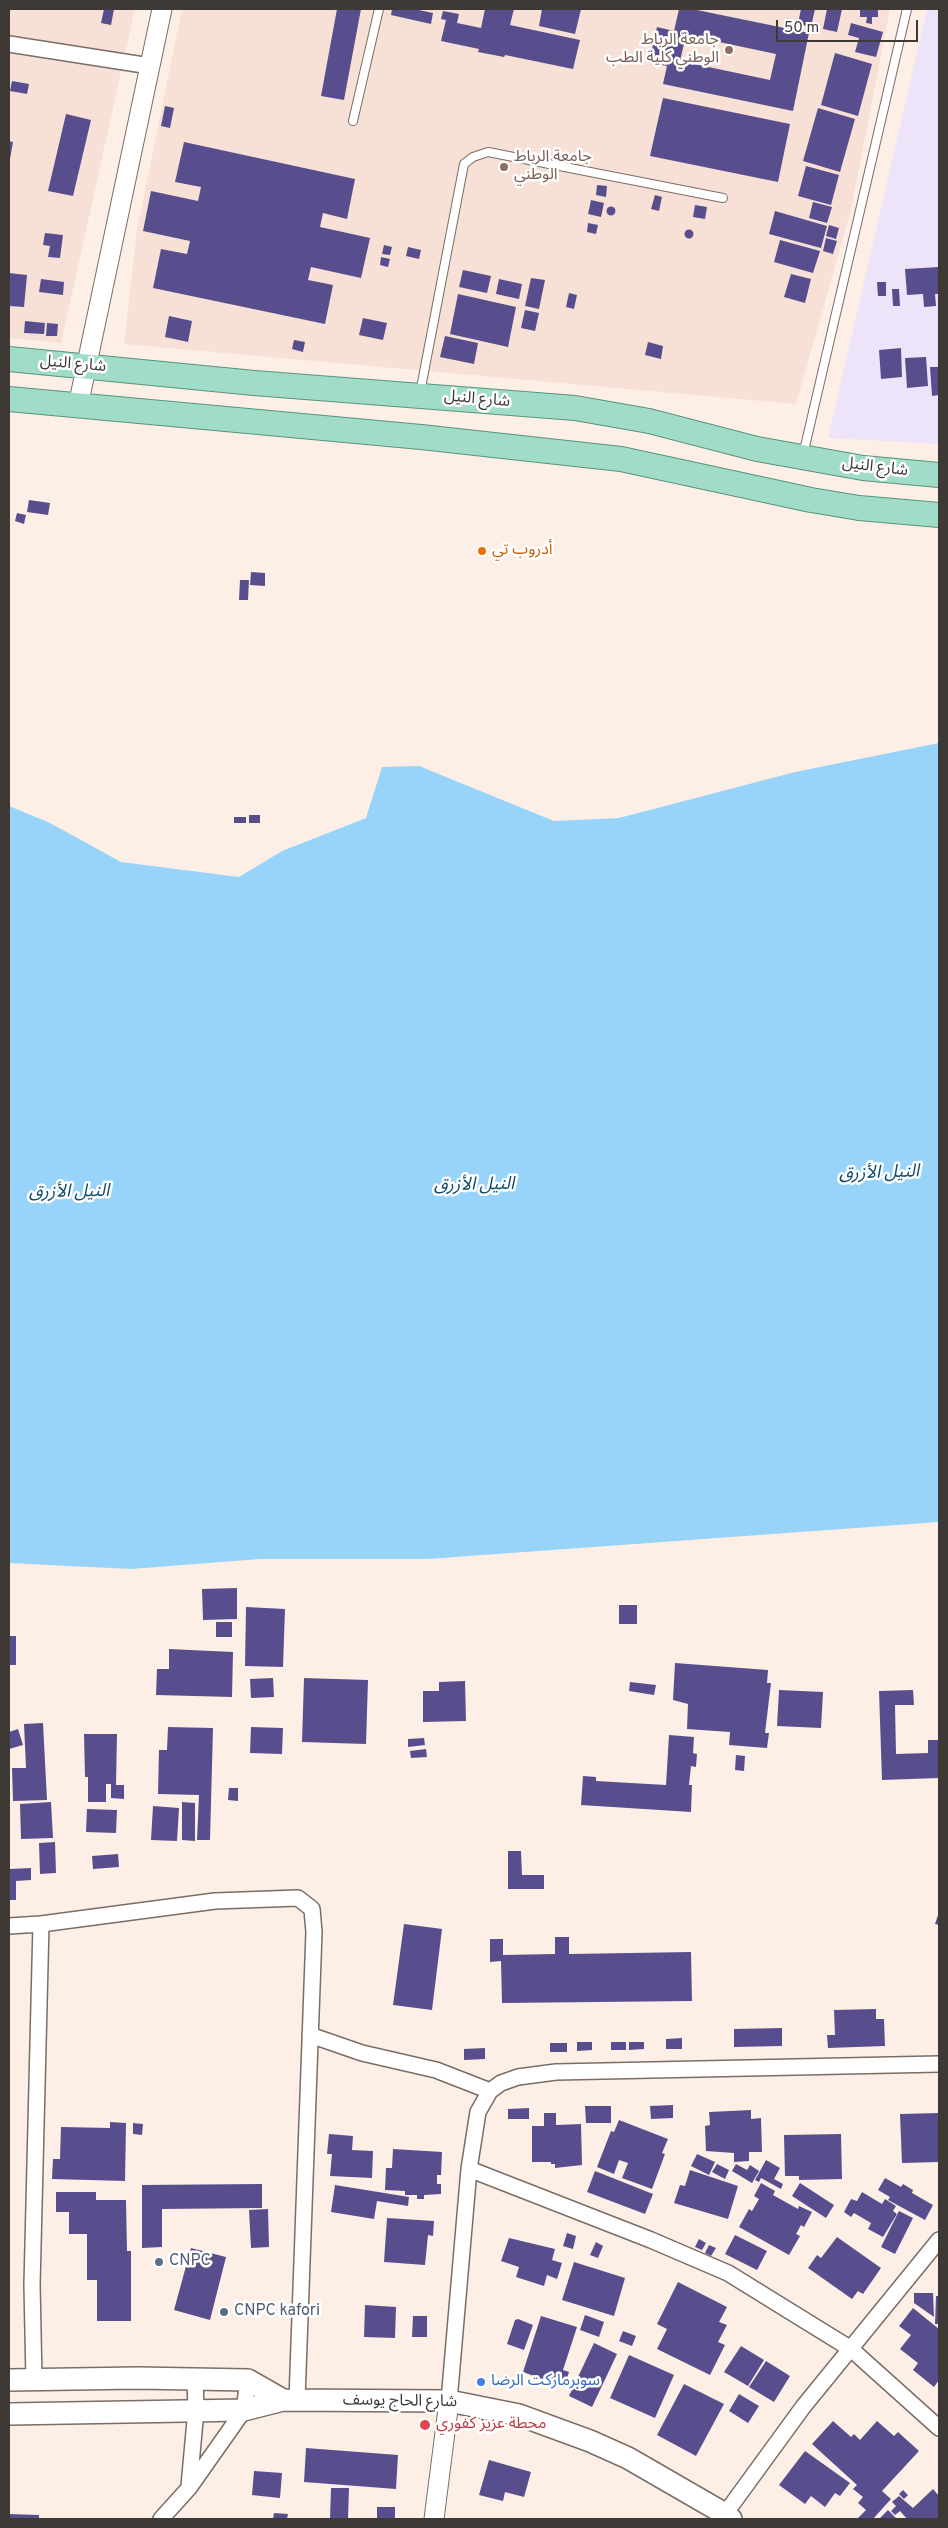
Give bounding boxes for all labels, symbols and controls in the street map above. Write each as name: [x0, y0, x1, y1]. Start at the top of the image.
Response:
scale bar: [778, 10, 920, 42]
text: 50 m: [784, 19, 819, 38]
place label: جامعة الرباط الوطني كلية الطب: [606, 31, 719, 69]
marker: جامعة الرباط الوطني كلية الطب: [723, 44, 735, 56]
place label: جامعة الرباط الوطني: [514, 148, 592, 186]
marker: جامعة الرباط الوطني: [498, 161, 510, 173]
street label: شارع النيل: [39, 353, 107, 377]
street label: شارع النيل: [443, 388, 511, 412]
street label: شارع النيل: [841, 454, 909, 482]
place label: أدروب تي: [492, 541, 553, 561]
marker: أدروب تي: [476, 545, 488, 557]
water label: النيل الأزرق: [838, 1162, 920, 1186]
water label: النيل الأزرق: [434, 1174, 514, 1198]
water label: النيل الأزرق: [29, 1181, 109, 1205]
place label: CNPC: [169, 2252, 211, 2272]
marker: CNPC: [153, 2256, 165, 2268]
place label: CNPC kafori: [234, 2302, 320, 2322]
marker: CNPC kafori: [218, 2306, 230, 2318]
place label: سوبرماركت الرضا: [491, 2372, 600, 2392]
marker: سوبرماركت الرضا: [475, 2376, 487, 2388]
street label: شارع الحاج يوسف: [343, 2391, 457, 2413]
place label: محطة عزيز كفوري: [436, 2415, 546, 2435]
marker: محطة عزيز كفوري: [418, 2418, 432, 2432]

